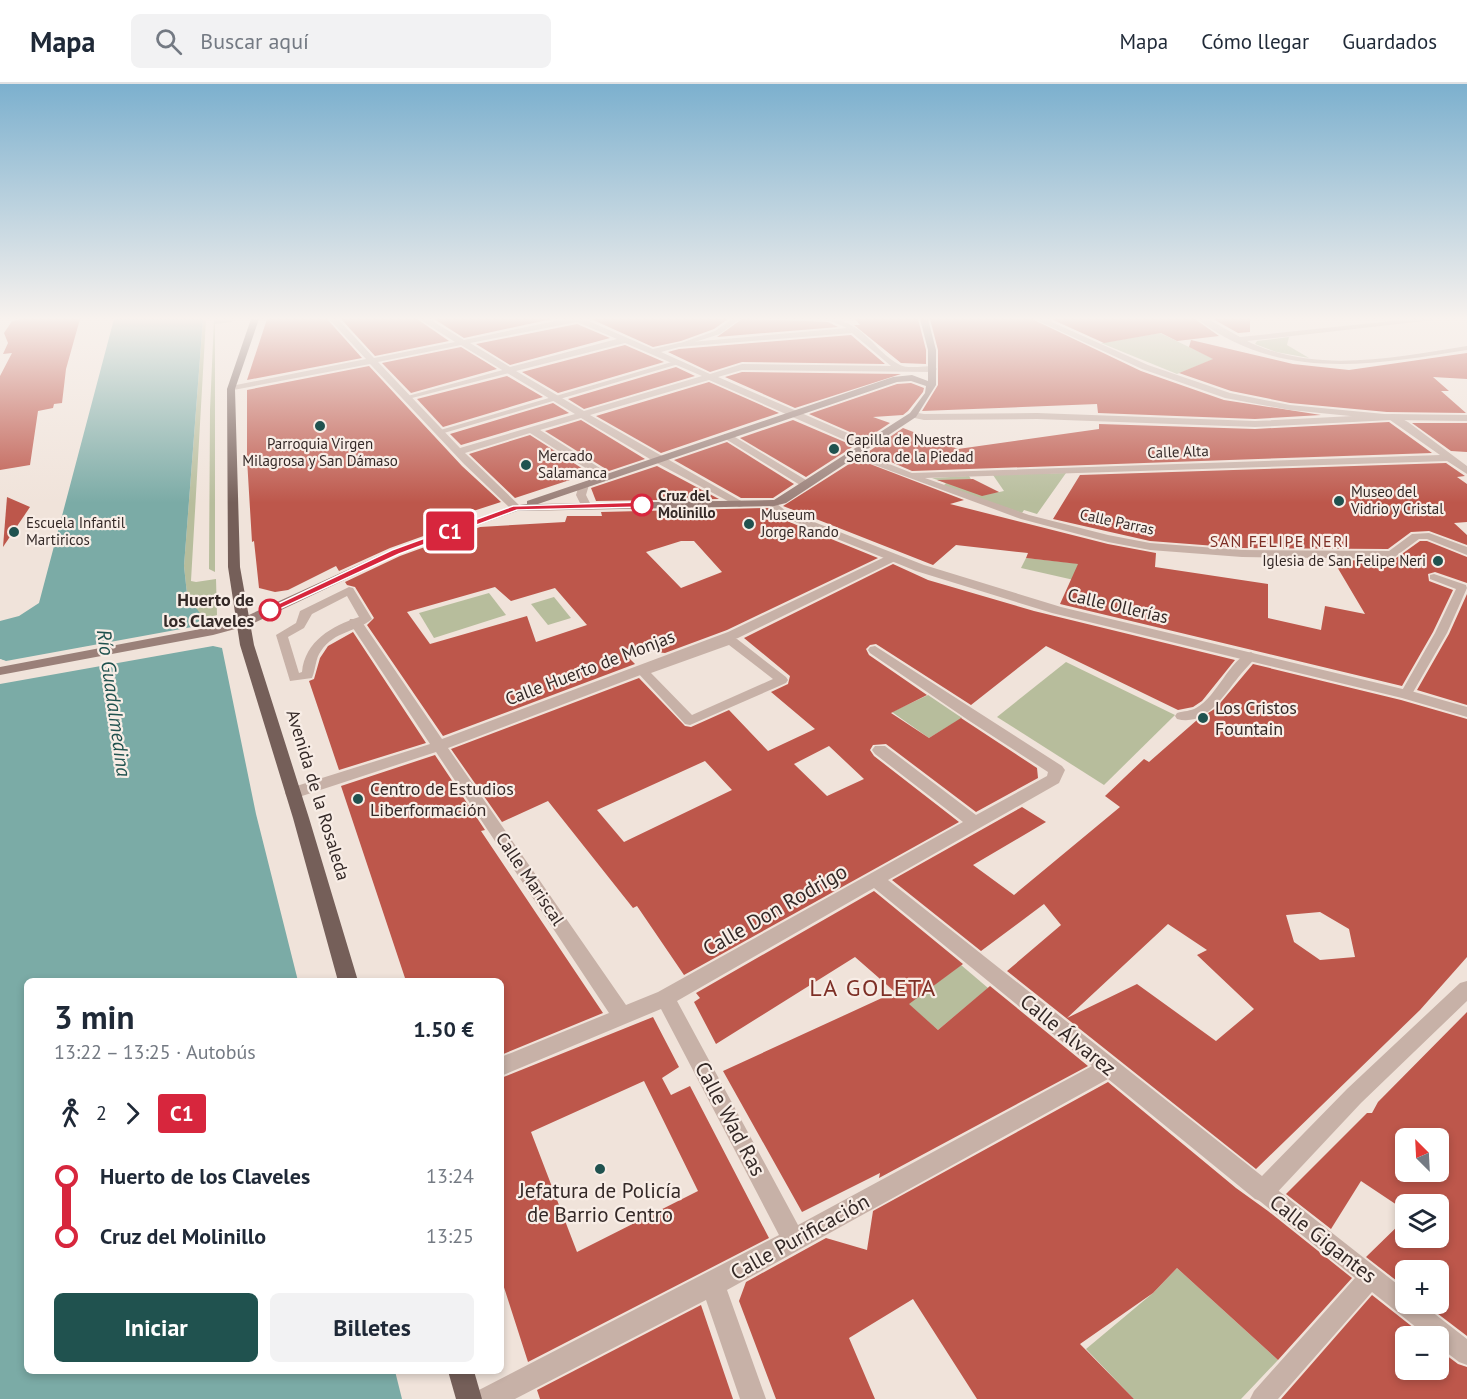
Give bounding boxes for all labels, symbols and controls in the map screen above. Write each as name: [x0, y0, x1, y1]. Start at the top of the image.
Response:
search box: [131, 14, 551, 68]
text: Mapa: [30, 23, 95, 60]
icon: search: [152, 25, 185, 58]
text: Buscar aquí: [200, 27, 309, 55]
text: Mapa: [1119, 28, 1168, 55]
text: Cómo llegar: [1201, 28, 1309, 55]
text: Guardados: [1342, 28, 1437, 55]
marker: Parroquia Virgen Milagrosa y San Dámaso: [313, 419, 327, 433]
place label: Capilla de Nuestra Señora de la Piedad: [846, 430, 974, 466]
place label: Parroquia Virgen Milagrosa y San Dámaso: [242, 434, 398, 470]
street label: Calle Alta: [1147, 441, 1209, 462]
marker: Capilla de Nuestra Señora de la Piedad: [827, 442, 841, 456]
place label: Mercado Salamanca: [538, 446, 607, 482]
marker: Mercado Salamanca: [519, 458, 533, 472]
place label: Museo del Vidrio y Cristal: [1350, 482, 1444, 518]
place label: Cruz del Molinillo: [658, 486, 716, 522]
marker: Cruz del Molinillo: [631, 494, 653, 516]
marker: Museo del Vidrio y Cristal: [1332, 494, 1346, 508]
street label: Calle Parras: [1078, 504, 1156, 539]
place label: Museum Jorge Rando: [760, 505, 839, 541]
line badge: C1: [423, 512, 477, 550]
place label: Escuela Infantil Martiricos: [26, 513, 126, 549]
marker: Museum Jorge Rando: [742, 517, 756, 531]
text: C1: [438, 518, 462, 545]
marker: Escuela Infantil Martiricos: [7, 525, 21, 539]
district label: SAN FELIPE NERI: [1210, 531, 1350, 551]
place label: Iglesia de San Felipe Neri: [1262, 551, 1426, 570]
marker: Iglesia de San Felipe Neri: [1431, 554, 1445, 568]
street label: Calle Ollerías: [1065, 583, 1171, 628]
place label: Huerto de los Claveles: [163, 588, 254, 632]
marker: Huerto de los Claveles: [259, 599, 281, 621]
street label: Calle Huerto de Monjas: [502, 625, 678, 711]
water label: Río Guadalmedina: [91, 628, 137, 779]
place label: Los Cristos Fountain: [1215, 696, 1297, 740]
street label: Avenida de la Rosaleda: [282, 707, 355, 883]
marker: Los Cristos Fountain: [1196, 711, 1210, 725]
place label: Centro de Estudios Liberformación: [370, 777, 514, 821]
marker: Centro de Estudios Liberformación: [351, 792, 365, 806]
street label: Calle Mariscal: [491, 828, 570, 930]
street label: Calle Don Rodrigo: [698, 857, 852, 962]
district label: LA GOLETA: [809, 972, 937, 1003]
street label: Calle Álvarez: [1015, 988, 1122, 1082]
text: 3 min: [54, 995, 135, 1038]
text: 1.50 €: [413, 1015, 474, 1043]
text: 13:22 – 13:25 · Autobús: [54, 1039, 256, 1065]
street label: Calle Wad Ras: [689, 1057, 772, 1181]
icon: walk: [54, 1097, 87, 1130]
icon: forward: [116, 1097, 149, 1130]
text: 2: [96, 1100, 107, 1126]
text: C1: [170, 1100, 194, 1127]
north arrow: [1395, 1128, 1449, 1182]
map controls: [1395, 1128, 1449, 1380]
text: Huerto de los Claveles: [100, 1162, 310, 1190]
marker: Jefatura de Policía de Barrio Centro: [593, 1162, 607, 1176]
text: 13:24: [426, 1163, 474, 1189]
place label: Jefatura de Policía de Barrio Centro: [518, 1177, 681, 1228]
street label: Calle Purificación: [726, 1187, 874, 1286]
street label: Calle Gigantes: [1264, 1188, 1382, 1289]
button: layers: [1395, 1194, 1449, 1248]
text: Cruz del Molinillo: [100, 1222, 266, 1250]
text: 13:25: [426, 1223, 474, 1249]
button: +: [1395, 1260, 1449, 1314]
button: Iniciar: [54, 1293, 258, 1362]
button: Billetes: [270, 1293, 474, 1362]
button: −: [1395, 1326, 1449, 1380]

